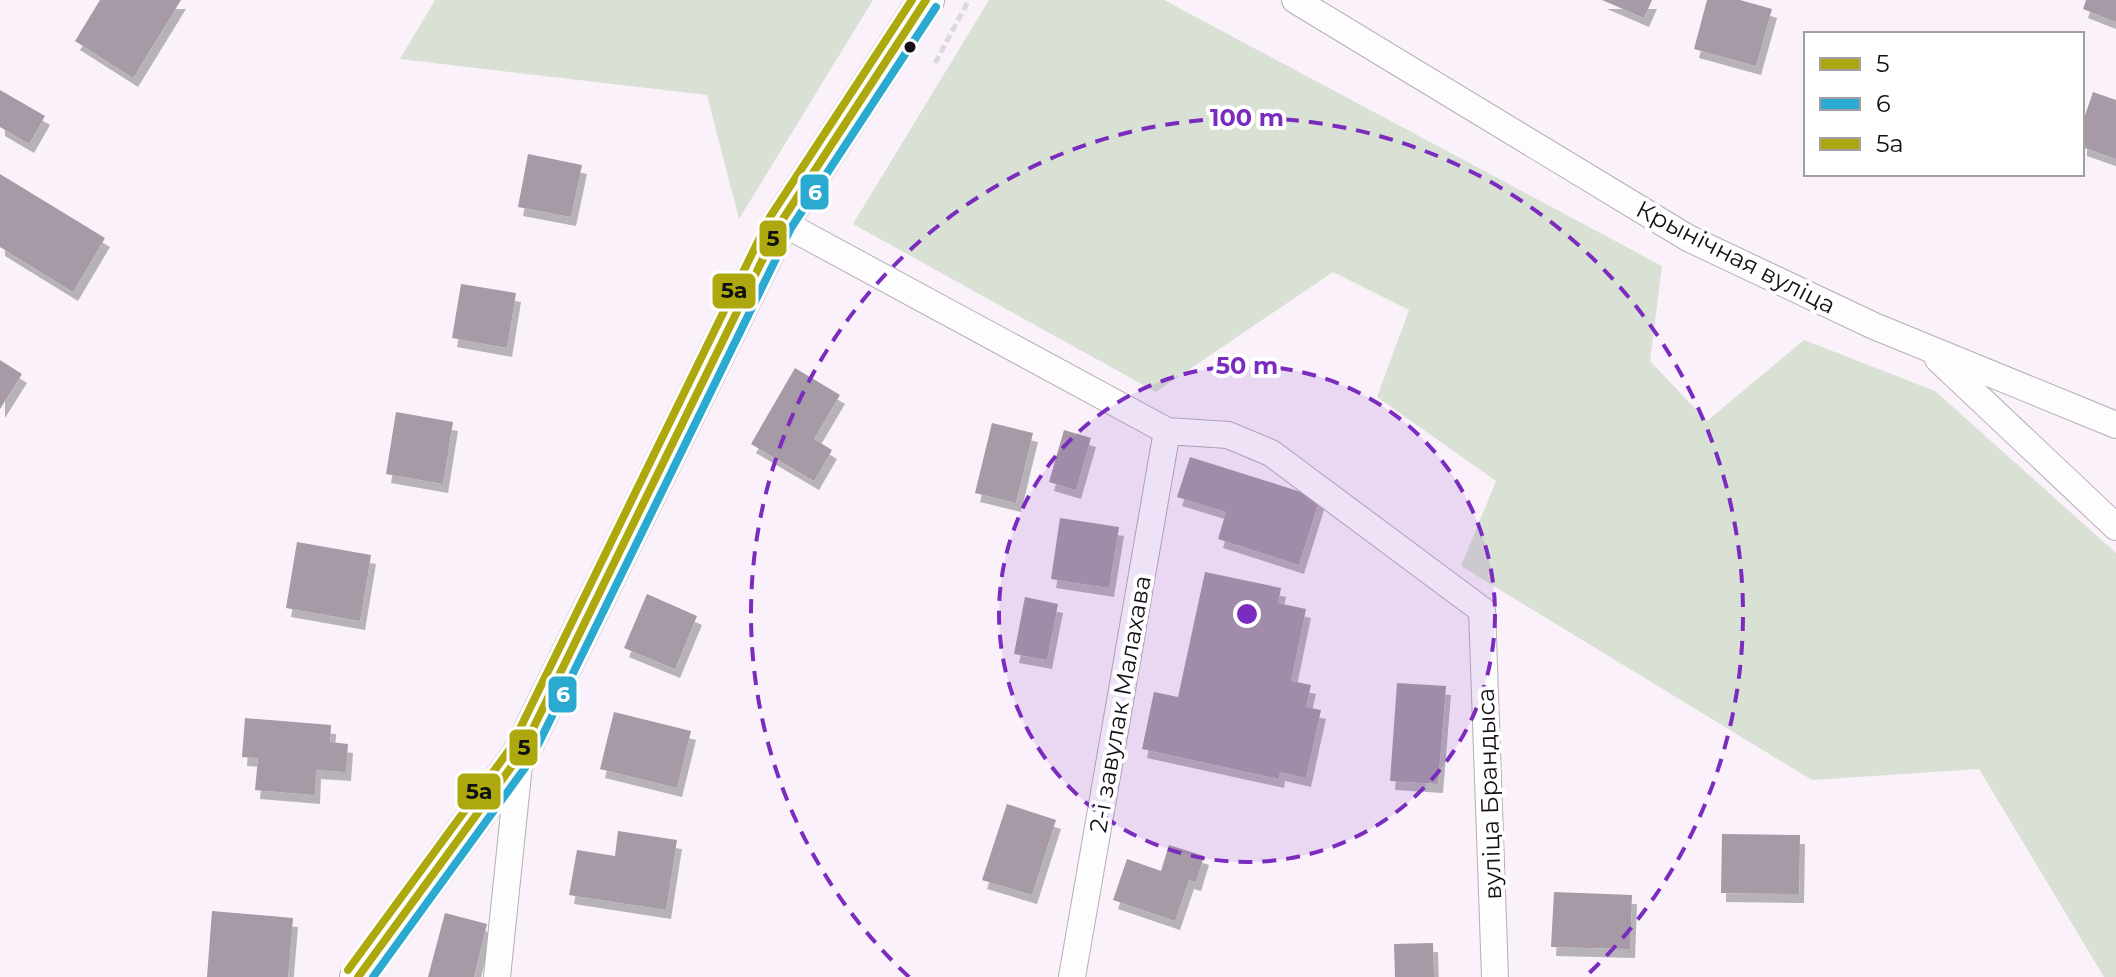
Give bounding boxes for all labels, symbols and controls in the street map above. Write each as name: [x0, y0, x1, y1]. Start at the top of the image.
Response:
legend: [1804, 32, 2084, 176]
unlabelled marker: [902, 39, 918, 55]
text: 5: [1876, 49, 1890, 78]
text: 6: [1876, 89, 1891, 118]
text: 100 m: [1210, 103, 1284, 132]
text: 5а: [1876, 129, 1904, 158]
line badge: 6: [799, 173, 830, 211]
text: 6: [808, 179, 822, 206]
street label: Крынічная вуліца: [1632, 194, 1840, 320]
line badge: 5: [758, 219, 788, 258]
text: 5: [766, 225, 780, 252]
line badge: 5а: [711, 272, 757, 310]
text: 5а: [721, 277, 747, 304]
text: 50 m: [1216, 351, 1278, 380]
street label: 2-і завулак Малахава: [1083, 573, 1157, 835]
centre of rings: [1233, 600, 1261, 628]
line badge: 6: [547, 675, 578, 714]
text: 6: [556, 681, 570, 708]
street label: вуліца Брандыса: [1471, 688, 1507, 900]
line badge: 5: [508, 728, 539, 767]
text: 5: [517, 734, 531, 761]
line badge: 5а: [456, 772, 502, 811]
text: 5а: [466, 778, 492, 805]

